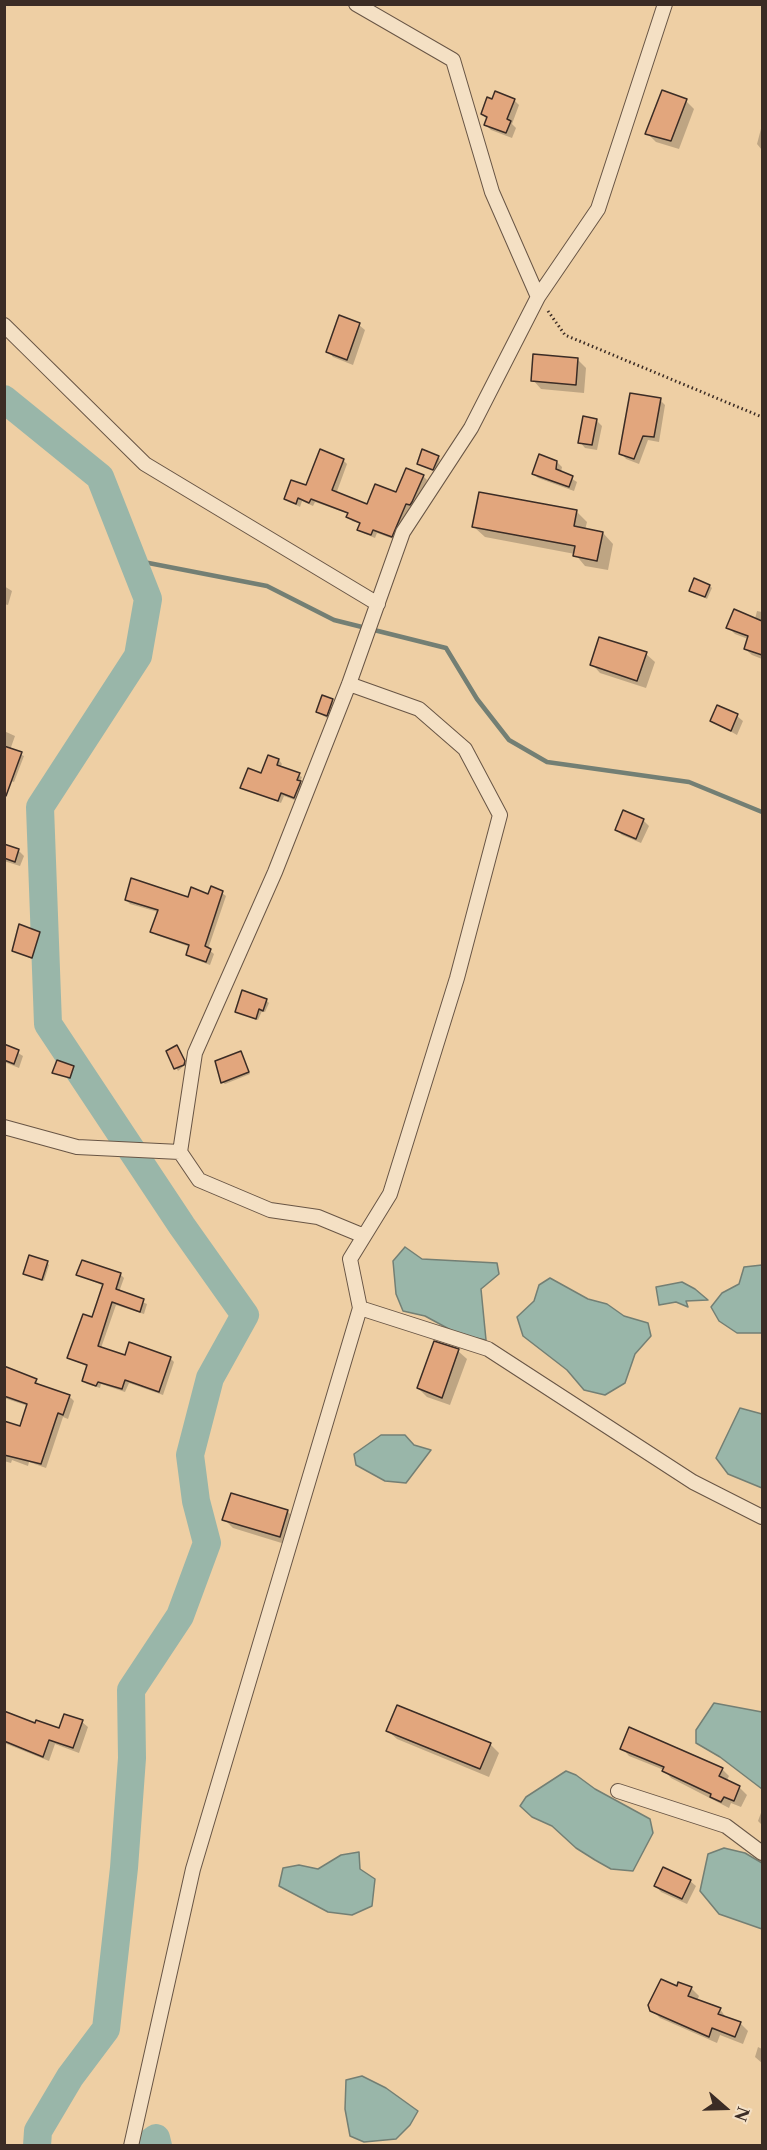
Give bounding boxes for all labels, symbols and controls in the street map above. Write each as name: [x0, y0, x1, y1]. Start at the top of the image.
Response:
north arrow: [695, 2078, 755, 2138]
text: N: [730, 2104, 754, 2124]

